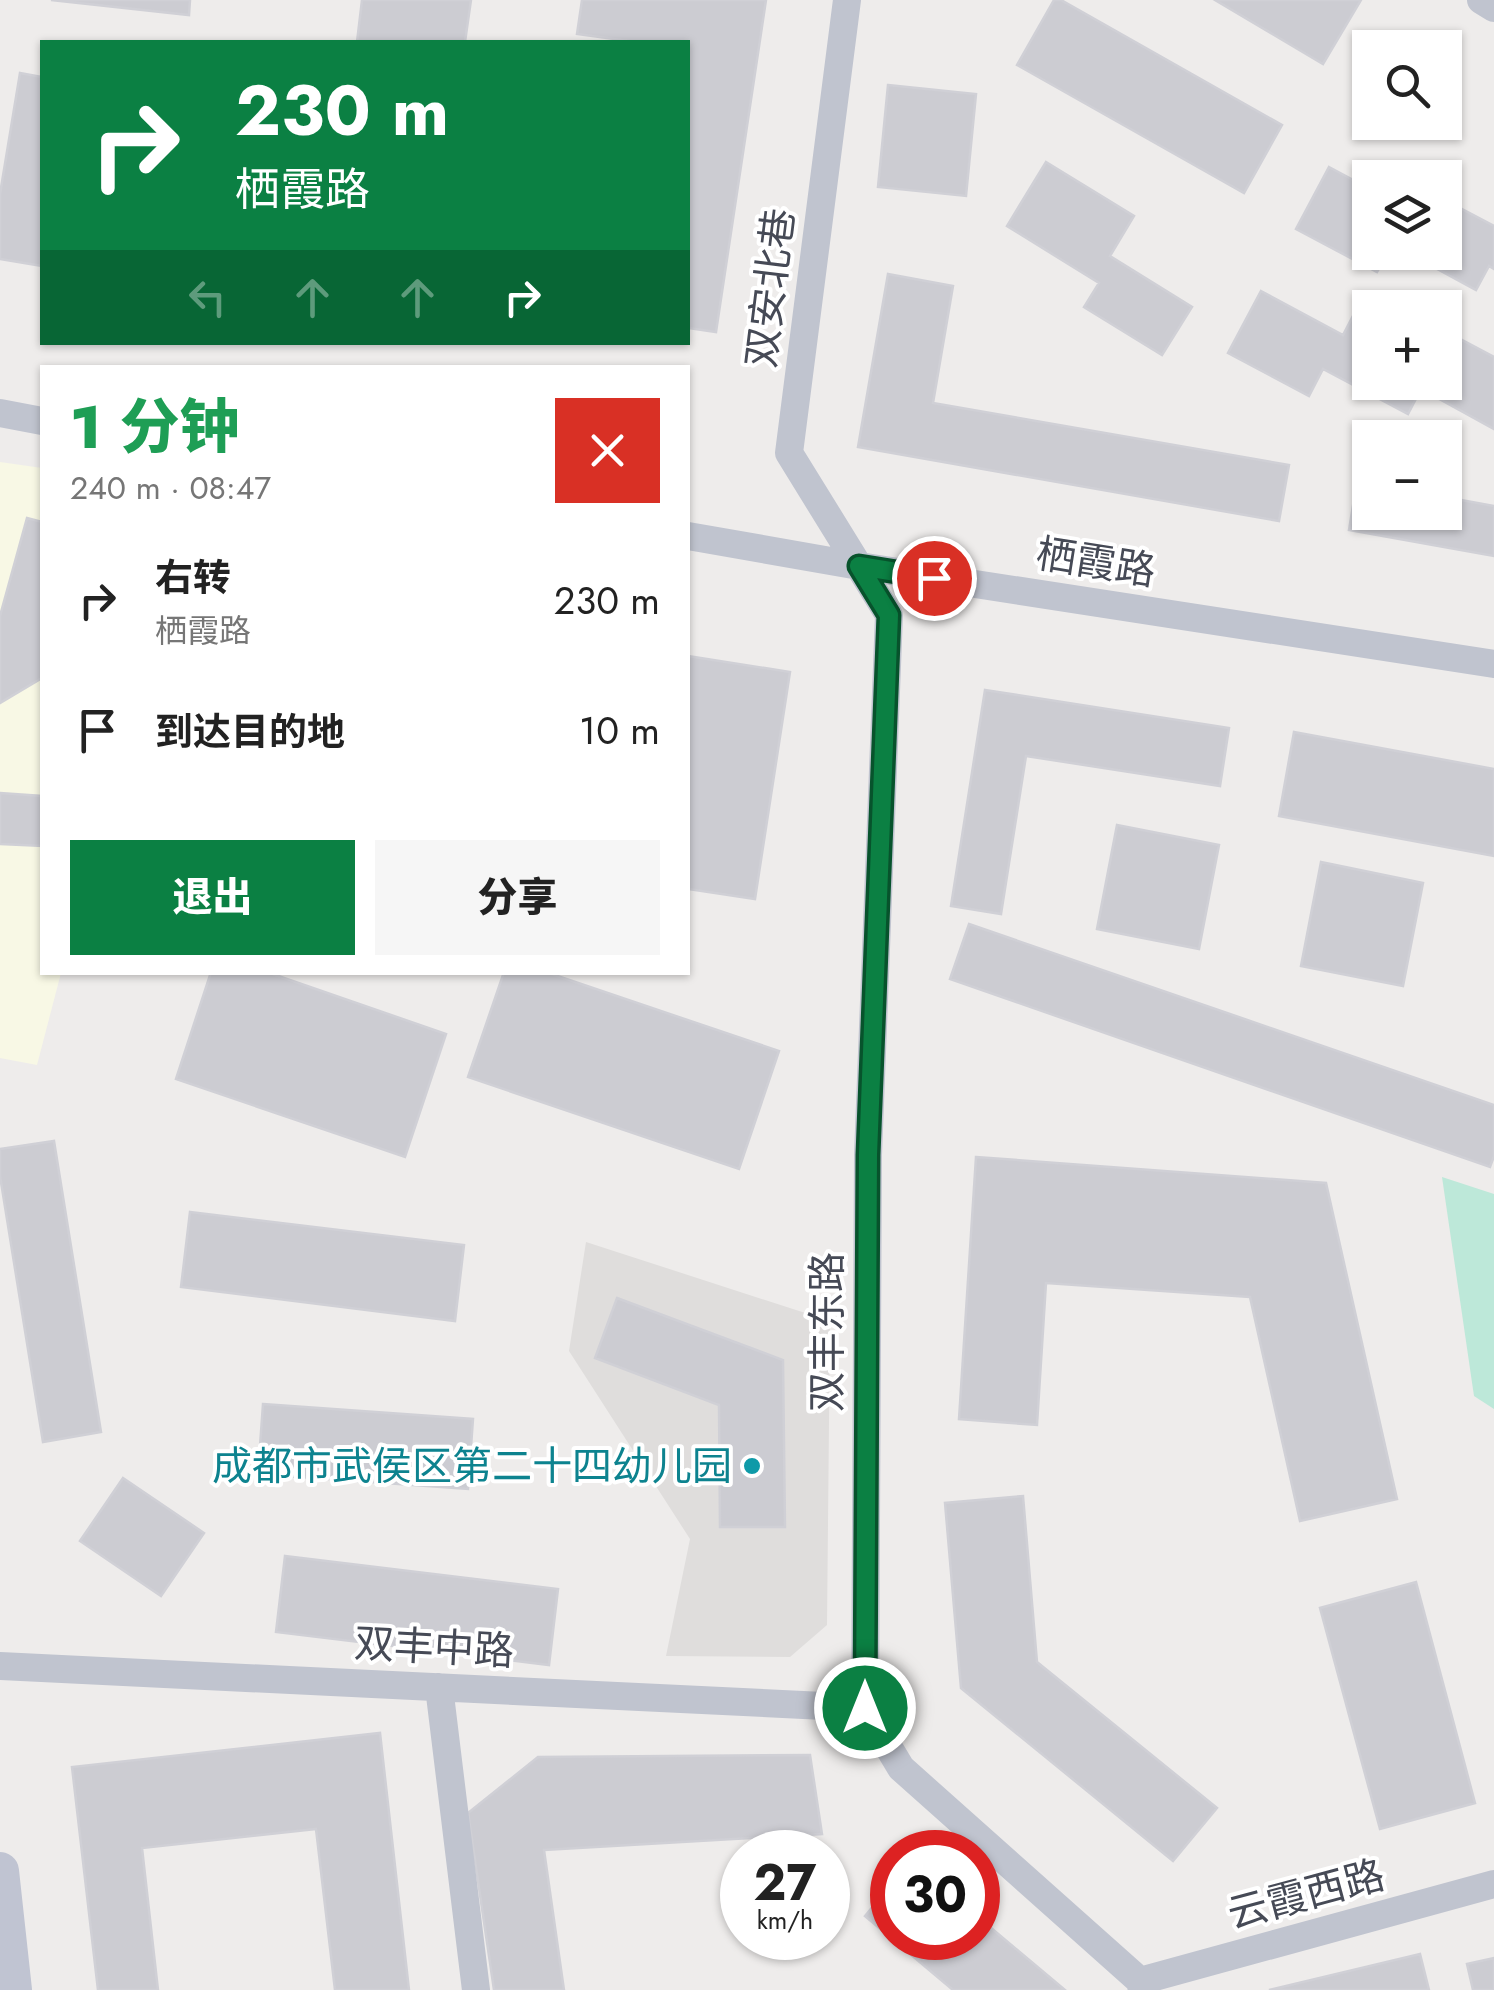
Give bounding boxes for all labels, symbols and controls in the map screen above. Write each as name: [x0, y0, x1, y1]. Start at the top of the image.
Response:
map controls: [1352, 30, 1462, 530]
button: search: [1352, 30, 1462, 140]
text: 230 m: [235, 60, 449, 161]
icon: right: [70, 80, 200, 210]
text: 栖霞路: [235, 157, 370, 222]
button: layers: [1352, 160, 1462, 270]
street label: 双安北巷: [731, 205, 809, 371]
icon: left: [180, 270, 235, 325]
icon: ahead: [285, 270, 340, 325]
icon: ahead: [390, 270, 445, 325]
icon: right: [495, 270, 550, 325]
button: +: [1352, 290, 1462, 400]
text: 1 分钟: [70, 384, 240, 471]
button: close: [555, 398, 660, 503]
button: −: [1352, 420, 1462, 530]
text: 240 m · 08:47: [70, 465, 271, 511]
street label: 栖霞路: [1032, 524, 1160, 600]
pin: [892, 536, 977, 621]
text: 右转: [155, 550, 231, 605]
icon: arrive: [907, 551, 962, 606]
icon: right: [70, 573, 125, 628]
text: 230 m: [554, 573, 660, 628]
text: 栖霞路: [155, 608, 251, 654]
icon: arrive: [70, 703, 125, 758]
text: 10 m: [579, 703, 660, 758]
text: 到达目的地: [155, 704, 345, 759]
button: 退出: [70, 840, 355, 955]
button: 分享: [375, 840, 660, 955]
street label: 双丰东路: [798, 1252, 856, 1412]
place label: 成都市武侯区第二十四幼儿园: [212, 1437, 732, 1495]
marker: 成都市武侯区第二十四幼儿园: [741, 1455, 763, 1477]
street label: 双丰中路: [353, 1614, 515, 1680]
position arrow: [813, 1656, 917, 1760]
speed limit sign: 30: [870, 1830, 1000, 1960]
street label: 云霞西路: [1221, 1845, 1391, 1943]
text: 27: [754, 1846, 816, 1919]
text: km/h: [757, 1902, 813, 1938]

